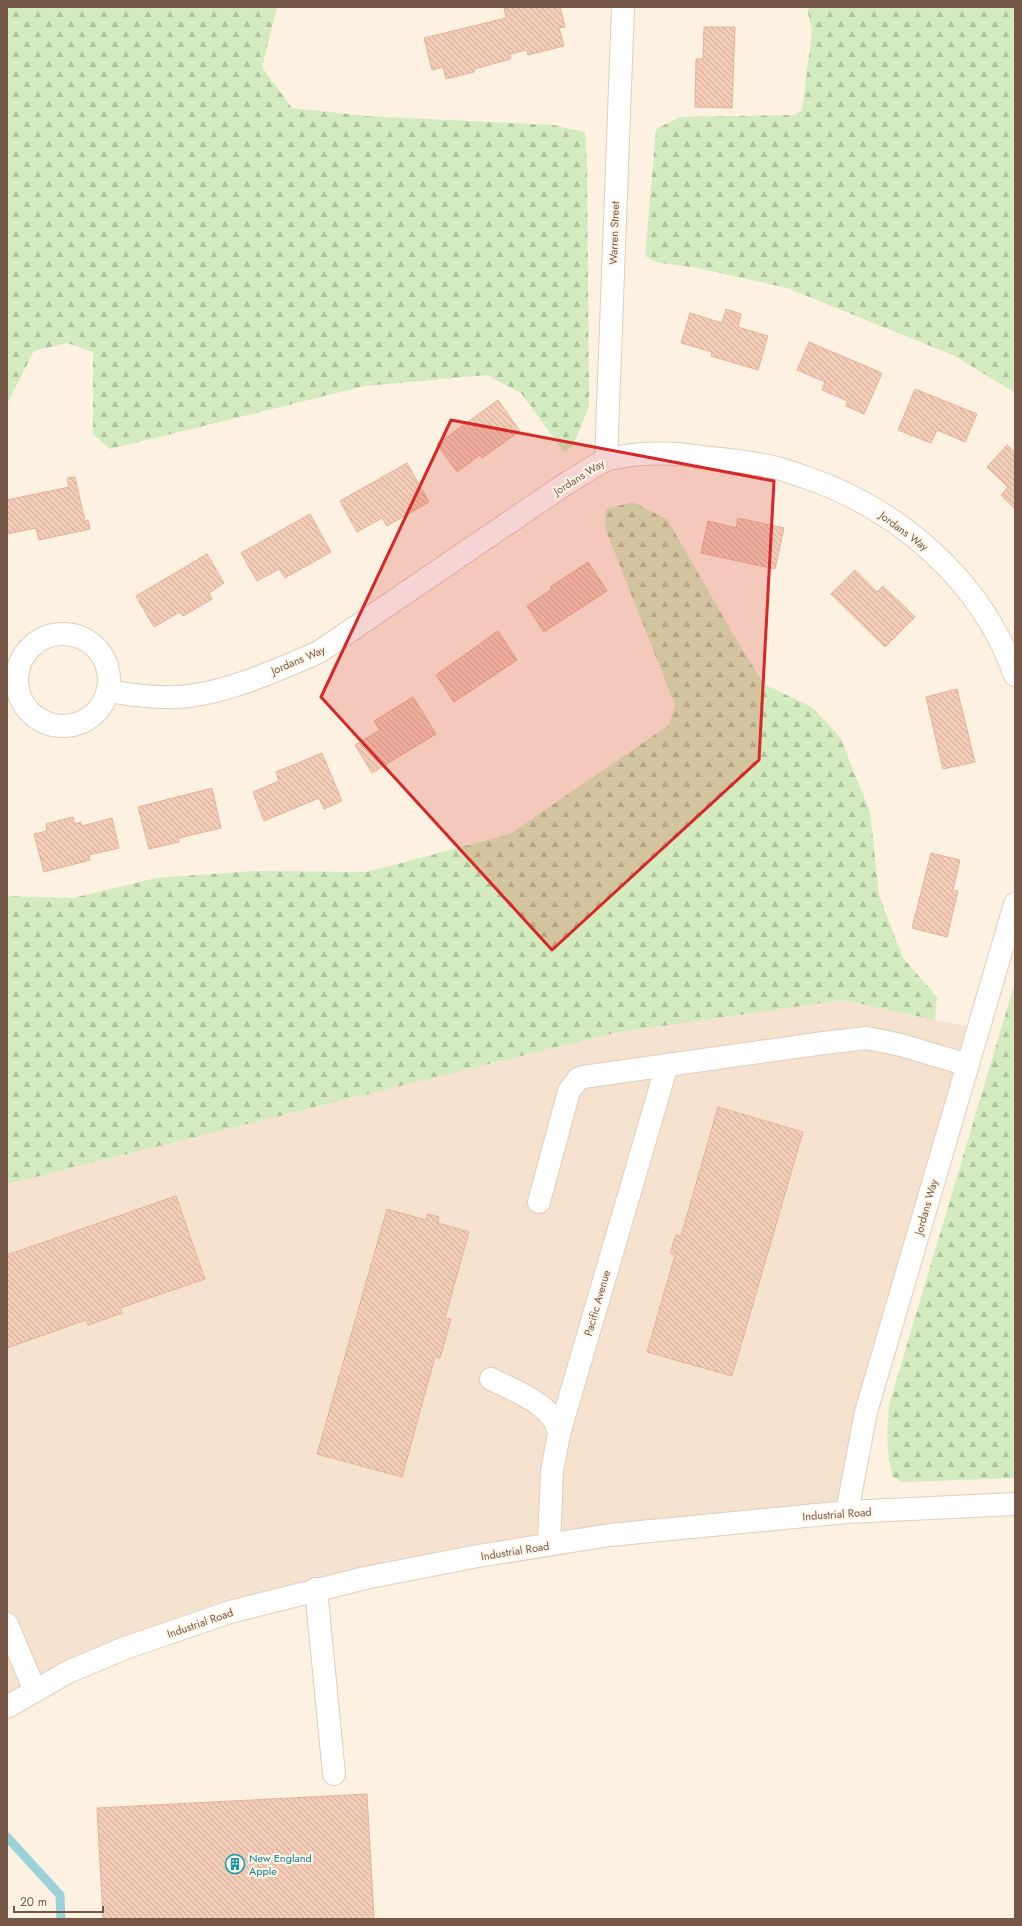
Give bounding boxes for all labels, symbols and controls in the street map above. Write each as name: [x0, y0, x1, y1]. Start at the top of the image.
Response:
street label: Warren Street: [605, 201, 623, 265]
street label: Jordans Way: [549, 455, 608, 500]
street label: Jordans Way: [875, 506, 932, 555]
street label: Jordans Way: [267, 641, 328, 679]
street label: Jordans Way: [910, 1177, 942, 1239]
street label: Pacific Avenue: [580, 1268, 614, 1338]
street label: Industrial Road: [802, 1504, 872, 1524]
street label: Industrial Road: [480, 1538, 550, 1564]
street label: Industrial Road: [165, 1604, 235, 1642]
place label: New England Apple: [249, 1850, 312, 1879]
building icon: New England Apple: [224, 1853, 246, 1875]
scale bar: [14, 1888, 103, 1914]
text: 20 m: [20, 1893, 47, 1911]

